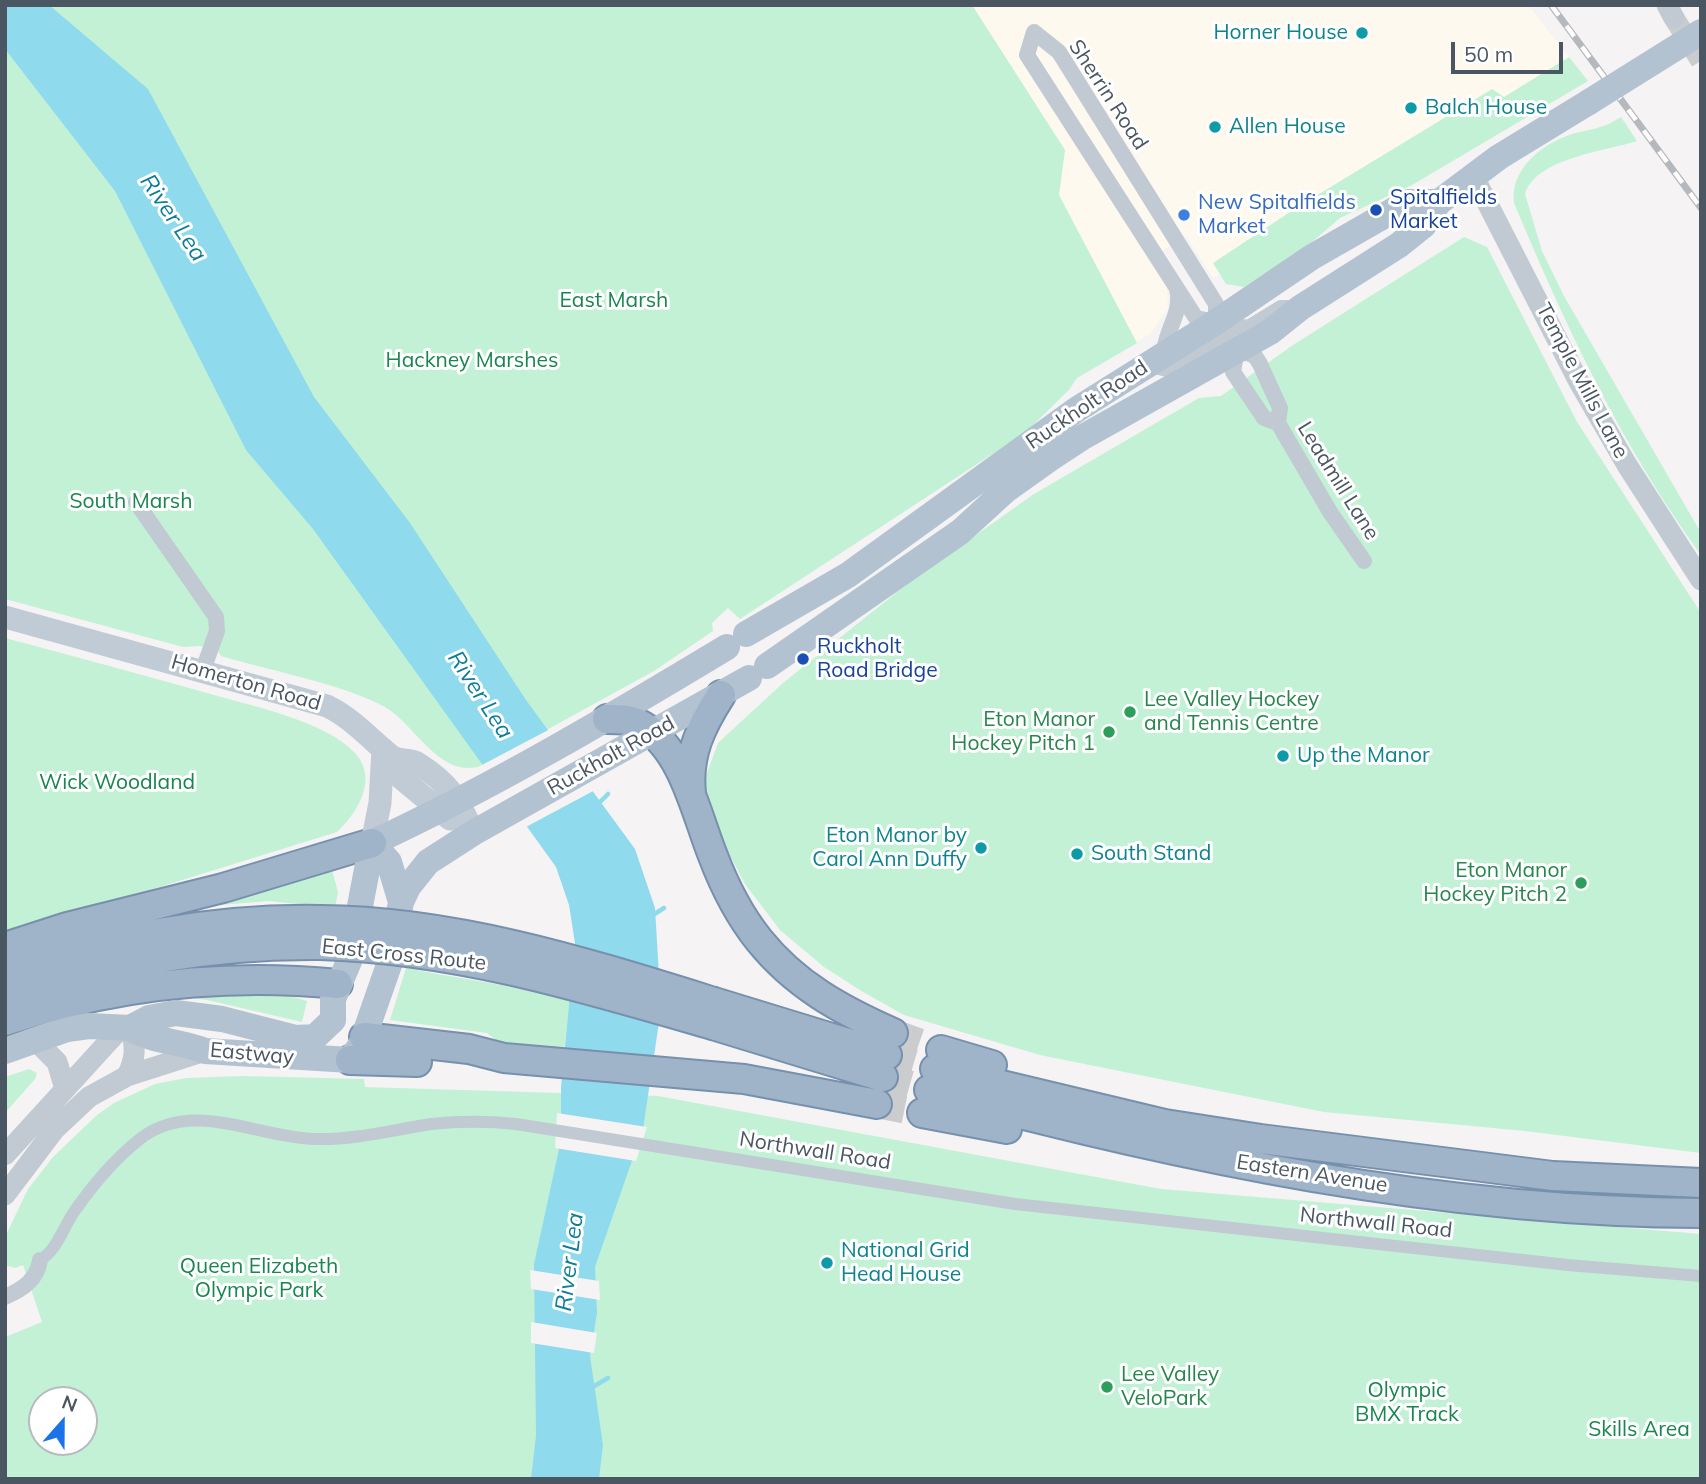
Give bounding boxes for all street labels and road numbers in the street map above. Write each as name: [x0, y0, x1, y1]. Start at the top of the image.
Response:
street label: Sherrin Road: [1063, 35, 1153, 155]
street label: Temple Mills Lane: [1530, 299, 1634, 463]
street label: Ruckholt Road: [1021, 355, 1153, 455]
street label: Leadmill Lane: [1292, 417, 1384, 545]
street label: Homerton Road: [168, 650, 324, 716]
street label: Ruckholt Road: [543, 711, 679, 801]
street label: East Cross Route: [321, 934, 487, 976]
street label: Eastway: [209, 1038, 295, 1070]
street label: Northwall Road: [737, 1127, 893, 1175]
street label: Eastern Avenue: [1235, 1150, 1389, 1198]
street label: Northwall Road: [1299, 1202, 1453, 1244]

